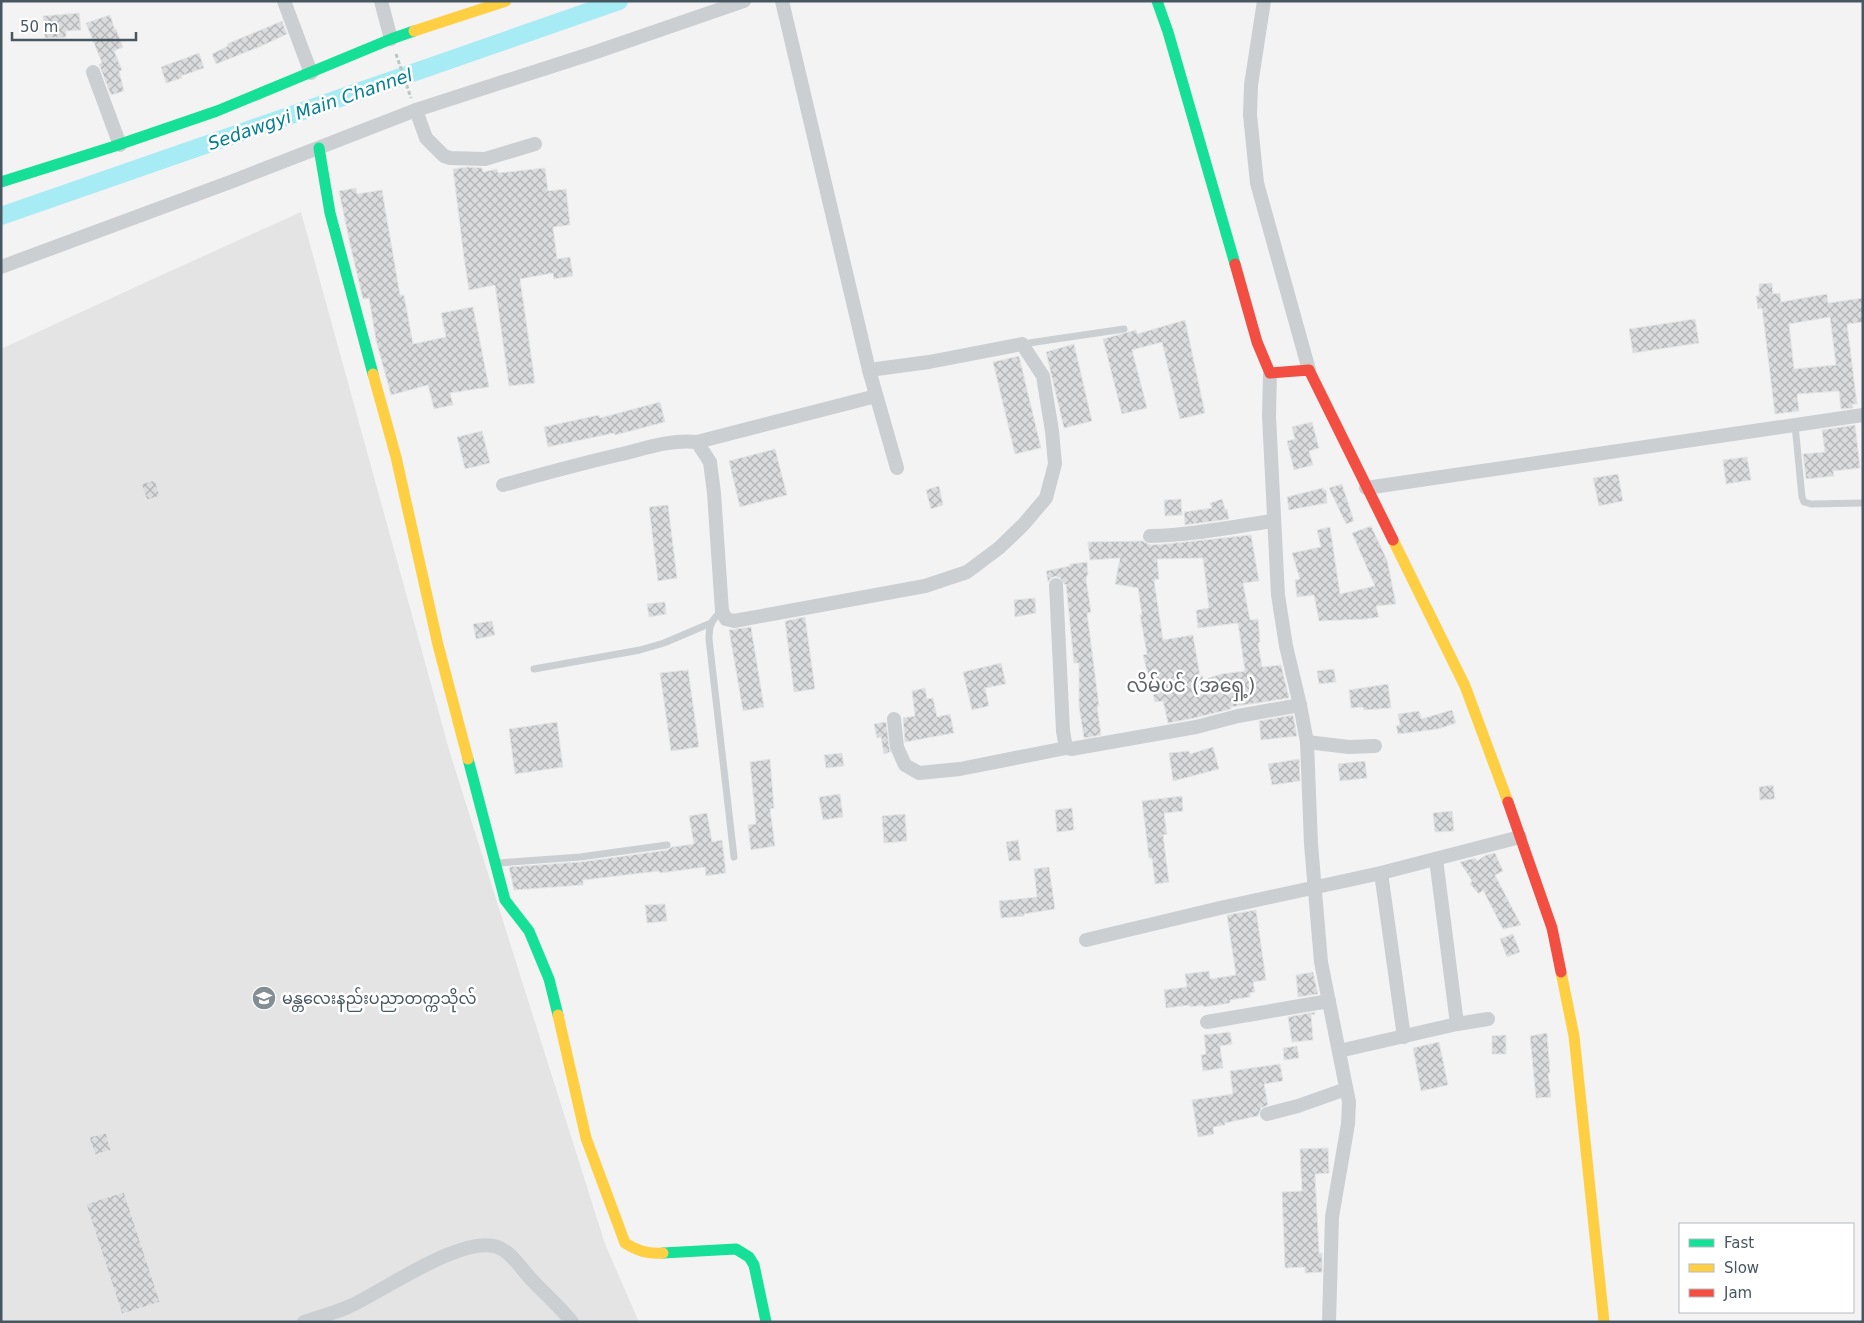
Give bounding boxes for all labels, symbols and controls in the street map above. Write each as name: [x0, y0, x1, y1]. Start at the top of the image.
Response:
scale bar: [12, 10, 136, 42]
text: 50 m: [20, 18, 58, 36]
water label: Sedawgyi Main Channel: [205, 64, 415, 154]
district label: လိမ်ပင် (အရှေ့): [1126, 671, 1256, 702]
school or university icon: မန္တလေးနည်းပညာတက္ကသိုလ်: [251, 985, 277, 1011]
place label: မန္တလေးနည်းပညာတက္ကသိုလ်: [282, 987, 477, 1013]
legend: [1679, 1223, 1854, 1313]
text: Fast: [1724, 1234, 1754, 1252]
text: Slow: [1724, 1259, 1759, 1277]
text: Jam: [1723, 1284, 1752, 1302]

